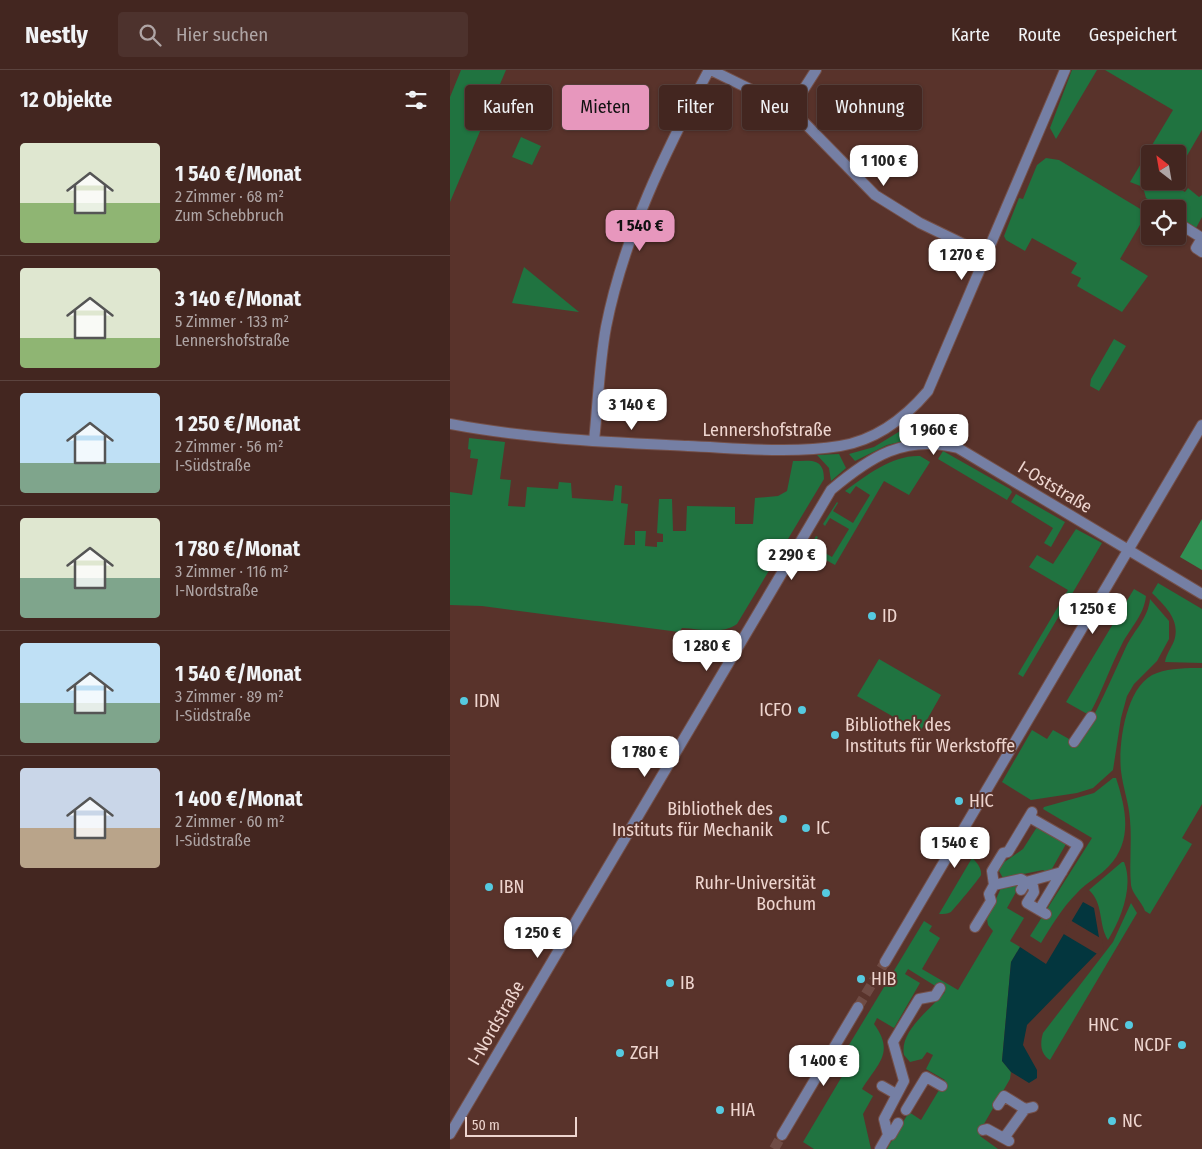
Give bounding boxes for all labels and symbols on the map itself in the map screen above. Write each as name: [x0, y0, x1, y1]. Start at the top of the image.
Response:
pin: 1 100 €: [838, 144, 930, 187]
north arrow: [1141, 145, 1186, 190]
pin: 1 540 €: [594, 210, 686, 252]
pin: 1 270 €: [916, 238, 1008, 281]
pin: 3 140 €: [586, 388, 678, 431]
pin: 1 960 €: [888, 414, 980, 456]
street label: Lennershofstraße: [702, 419, 832, 441]
street label: I-Oststraße: [1014, 456, 1096, 518]
pin: 2 290 €: [746, 538, 838, 581]
pin: 1 250 €: [1047, 592, 1139, 635]
place label: ID: [882, 605, 897, 627]
marker: ID: [866, 610, 878, 622]
pin: 1 280 €: [661, 630, 753, 672]
place label: IDN: [474, 690, 500, 712]
marker: IDN: [458, 695, 470, 707]
place label: ICFO: [759, 699, 792, 721]
marker: ICFO: [796, 704, 808, 716]
place label: Bibliothek des Instituts für Werkstoffe: [845, 714, 1015, 757]
marker: Bibliothek des Instituts für Werkstoffe: [829, 729, 841, 741]
pin: 1 780 €: [599, 736, 691, 778]
place label: HIC: [969, 790, 994, 812]
marker: HIC: [953, 795, 965, 807]
place label: Bibliothek des Instituts für Mechanik: [612, 798, 774, 841]
marker: Bibliothek des Instituts für Mechanik: [777, 813, 789, 825]
place label: IC: [816, 817, 830, 839]
marker: IC: [800, 822, 812, 834]
pin: 1 540 €: [909, 826, 1001, 869]
place label: Ruhr-Universität Bochum: [695, 872, 816, 915]
place label: IBN: [499, 876, 525, 898]
marker: IBN: [483, 881, 495, 893]
marker: Ruhr-Universität Bochum: [820, 887, 832, 899]
pin: 1 250 €: [492, 916, 584, 959]
place label: HIB: [871, 968, 897, 990]
place label: IB: [680, 972, 695, 994]
marker: HIB: [855, 973, 867, 985]
street label: I-Nordstraße: [463, 977, 529, 1069]
marker: IB: [664, 977, 676, 989]
place label: HNC: [1088, 1014, 1119, 1036]
marker: HNC: [1123, 1019, 1135, 1031]
place label: NCDF: [1134, 1034, 1172, 1056]
marker: NCDF: [1176, 1039, 1188, 1051]
place label: ZGH: [630, 1042, 659, 1064]
pin: 1 400 €: [778, 1044, 870, 1087]
marker: ZGH: [614, 1047, 626, 1059]
place label: HIA: [730, 1099, 756, 1121]
marker: HIA: [714, 1104, 726, 1116]
place label: NC: [1122, 1110, 1142, 1132]
scale bar: [465, 1114, 578, 1137]
marker: NC: [1106, 1115, 1118, 1127]

